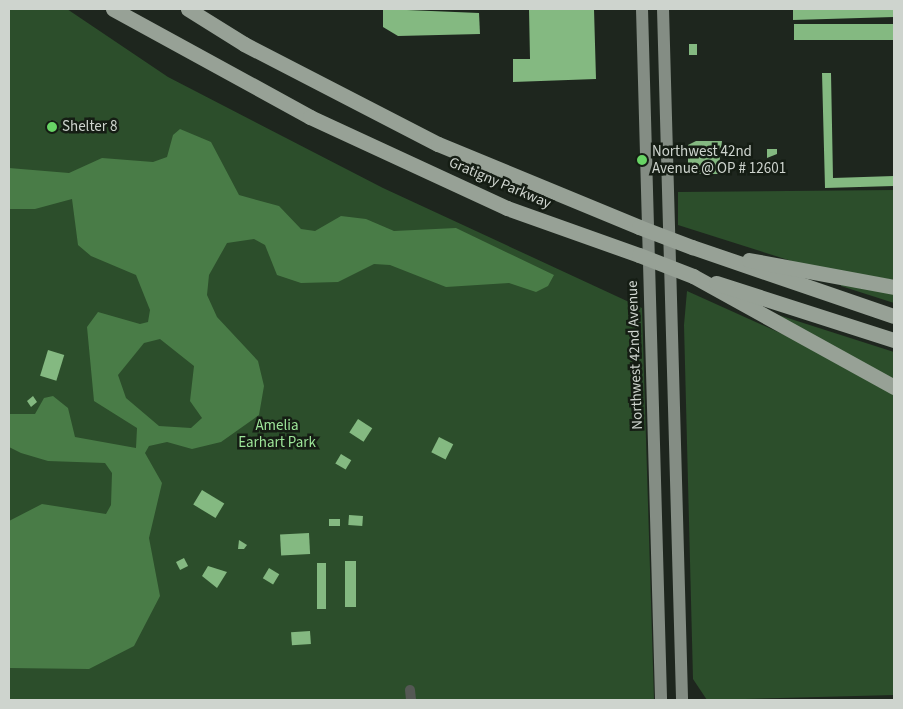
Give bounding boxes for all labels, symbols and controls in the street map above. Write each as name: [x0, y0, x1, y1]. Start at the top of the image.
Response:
place label: Shelter 8: [62, 118, 117, 136]
marker: Shelter 8: [46, 121, 58, 133]
place label: Northwest 42nd Avenue @ OP # 12601: [652, 142, 786, 177]
street label: Gratigny Parkway: [446, 153, 554, 213]
marker: Northwest 42nd Avenue @ OP # 12601: [636, 154, 648, 166]
street label: Northwest 42nd Avenue: [623, 280, 647, 430]
park label: Amelia Earhart Park: [238, 416, 316, 451]

